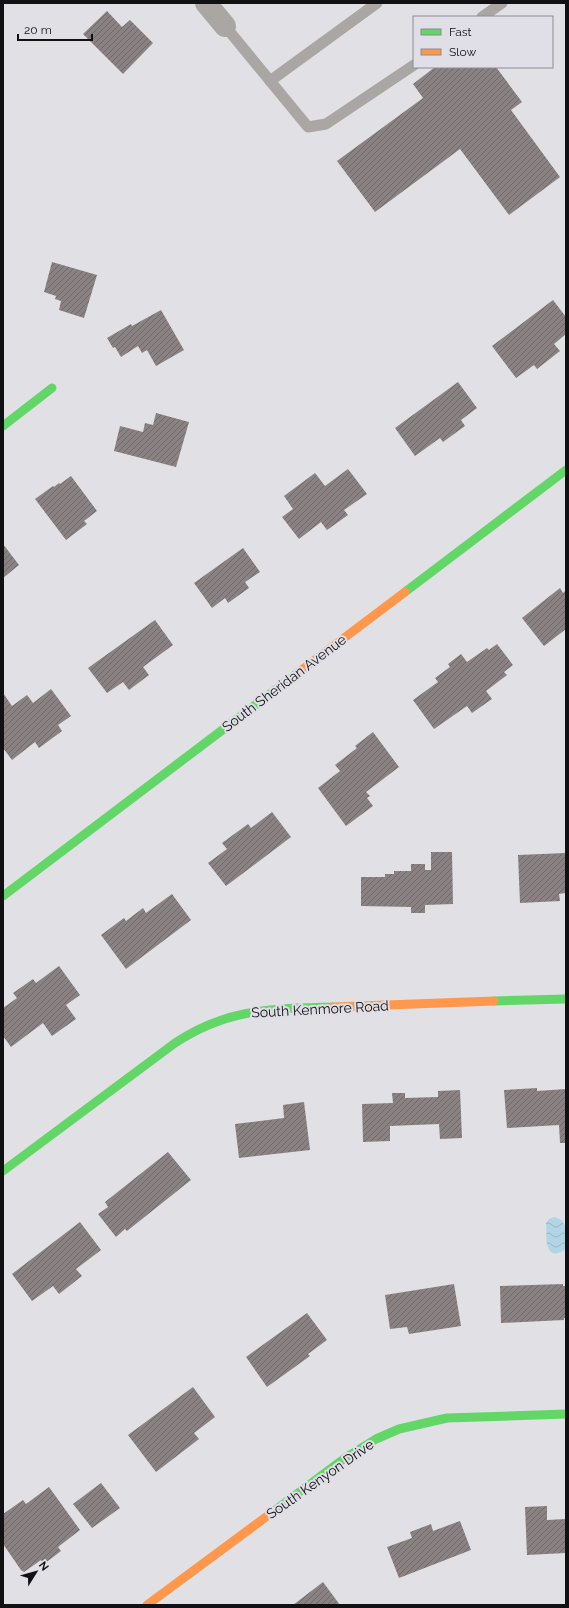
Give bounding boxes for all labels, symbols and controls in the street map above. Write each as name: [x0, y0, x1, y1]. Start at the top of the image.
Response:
scale bar: [18, 16, 92, 42]
legend: [413, 16, 553, 68]
text: 20 m: [24, 23, 52, 37]
text: Fast: [449, 25, 472, 39]
text: Slow: [449, 45, 476, 59]
street label: South Sheridan Avenue: [219, 631, 349, 735]
street label: South Kenmore Road: [251, 997, 389, 1021]
street label: South Kenyon Drive: [263, 1436, 377, 1522]
north arrow: [16, 1552, 56, 1592]
text: N: [36, 1559, 51, 1574]

